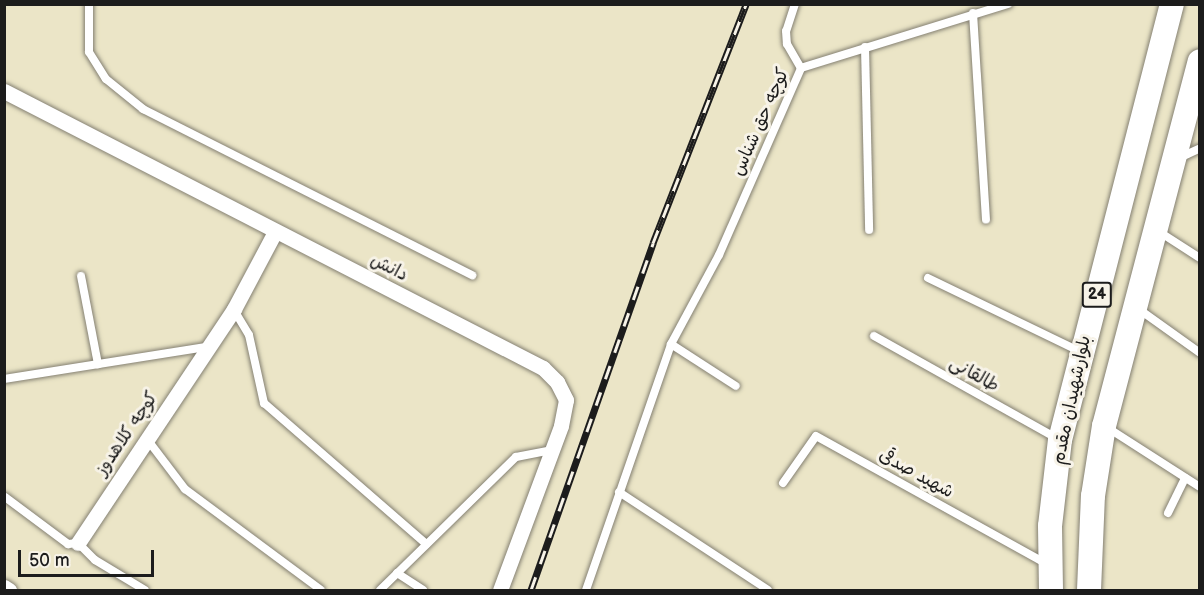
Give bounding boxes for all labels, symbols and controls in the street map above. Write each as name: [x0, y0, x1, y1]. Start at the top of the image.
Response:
street label: کوچه حق شناس: [728, 65, 794, 179]
street label: دانش: [367, 250, 411, 286]
road number: 24: [1080, 282, 1114, 308]
street label: بلوارشهیدان مقدم: [1048, 334, 1096, 466]
street label: طالقانی: [945, 353, 1003, 397]
street label: کوچه کلاهدوز: [91, 388, 163, 480]
street label: شهید صدقی: [875, 445, 957, 503]
scale bar: [21, 538, 158, 576]
text: 50 m: [29, 550, 70, 571]

